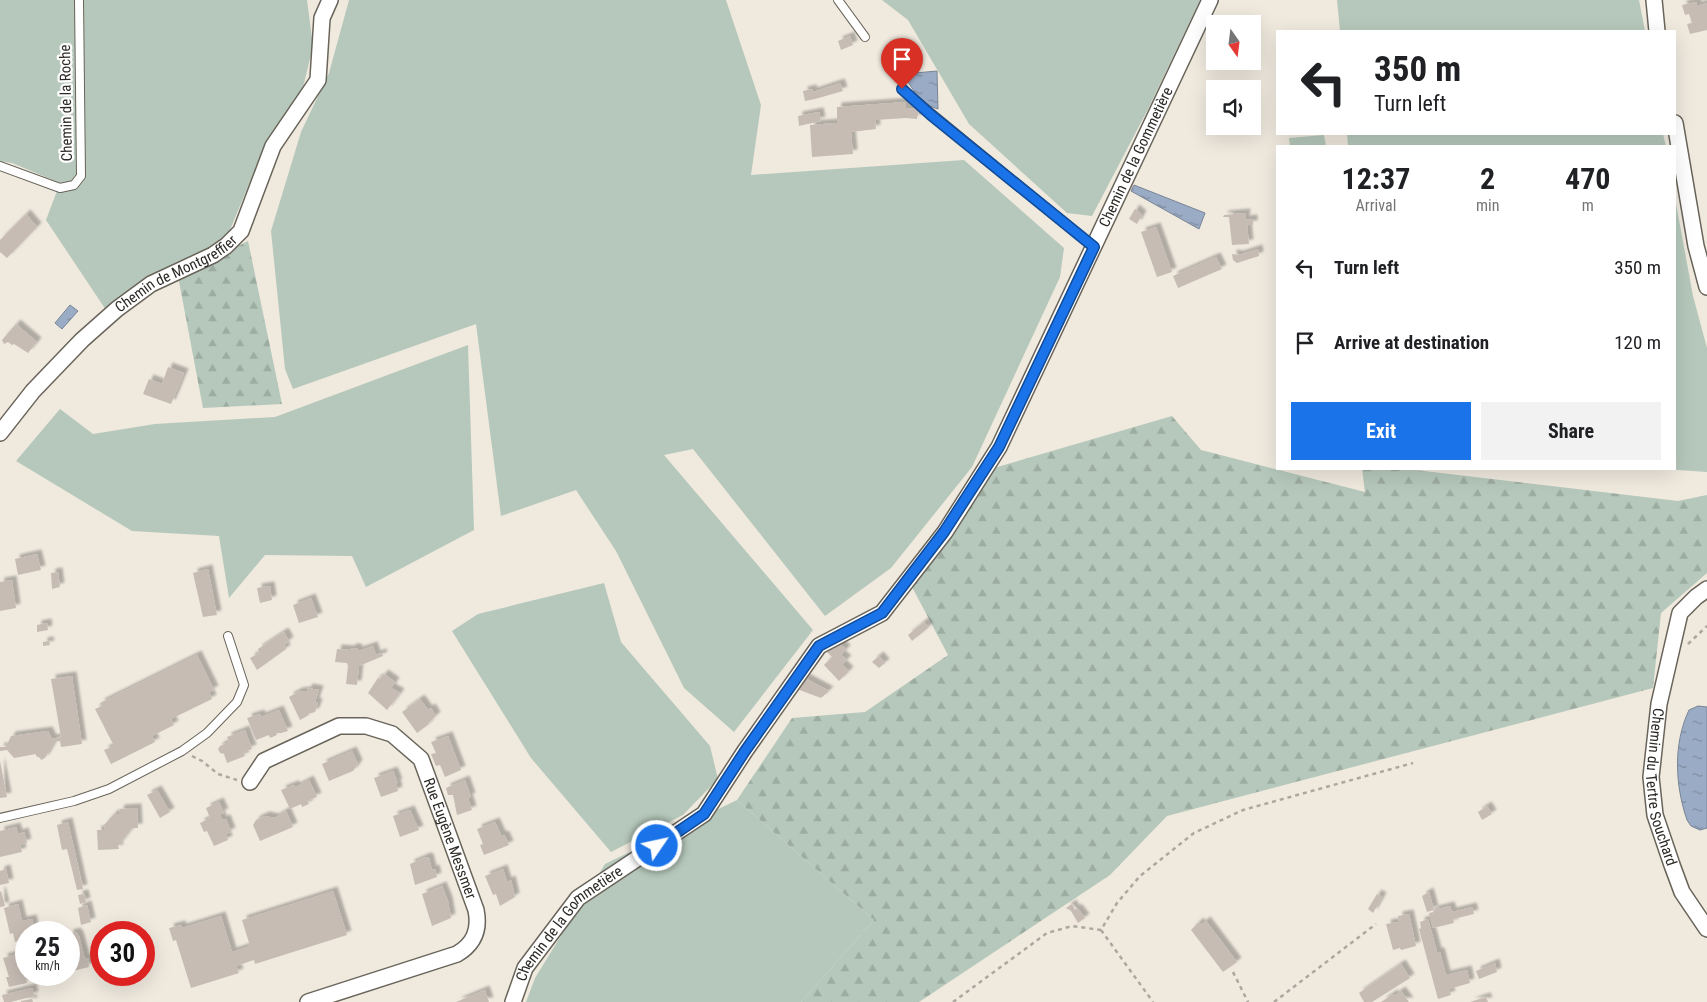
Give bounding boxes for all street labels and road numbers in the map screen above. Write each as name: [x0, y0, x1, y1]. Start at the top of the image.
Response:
street label: Chemin de la Roche: [56, 44, 76, 162]
street label: Chemin de la Gommetière: [1095, 84, 1177, 230]
street label: Chemin de Montgreffier: [112, 231, 241, 316]
street label: Chemin du Tertre Souchard: [1642, 707, 1681, 868]
street label: Rue Eugène Messmer: [420, 775, 480, 902]
street label: Chemin de la Gommetière: [512, 862, 626, 984]

